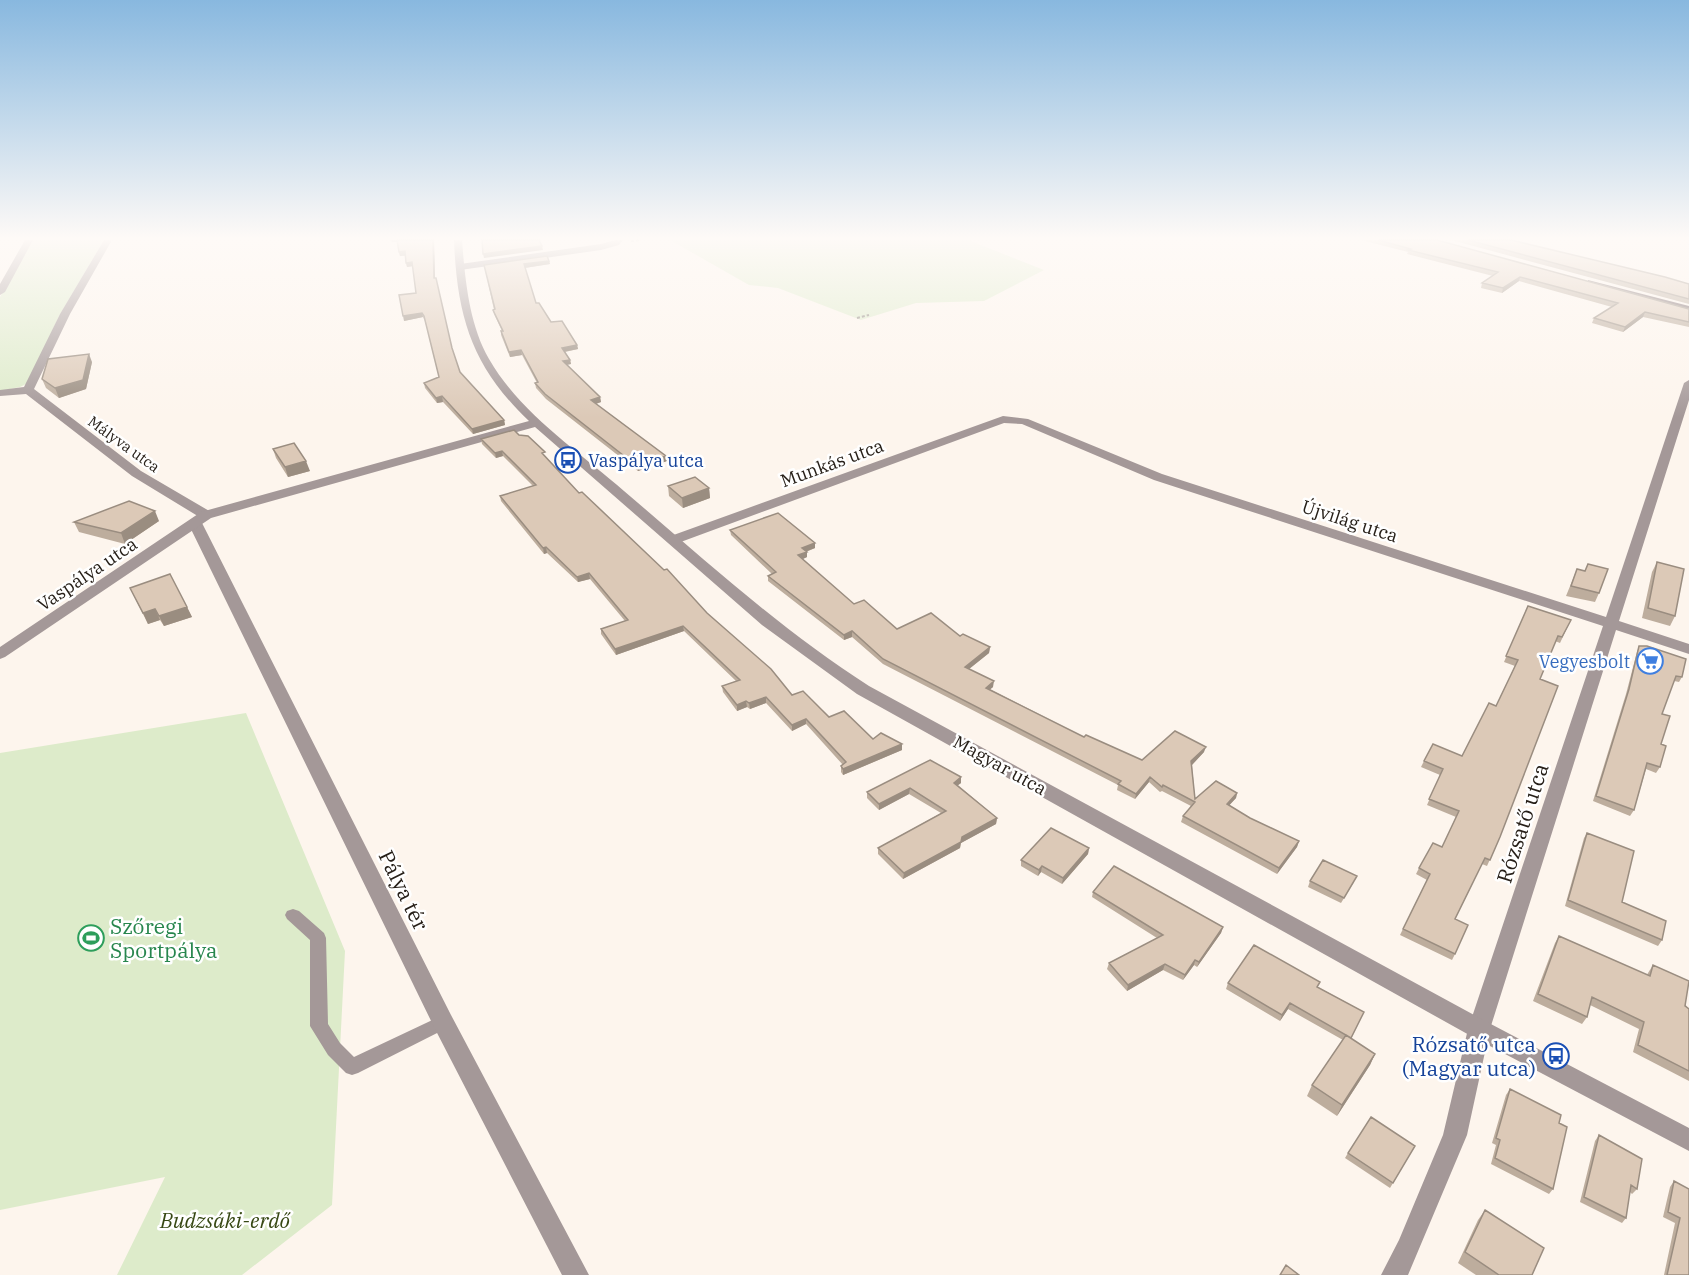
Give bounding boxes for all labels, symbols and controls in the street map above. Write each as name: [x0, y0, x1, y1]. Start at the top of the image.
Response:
street label: Mályva utca: [84, 412, 164, 476]
street label: Munkás utca: [777, 434, 887, 492]
bus stop icon: Vaspálya utca: [553, 445, 583, 475]
place label: Vaspálya utca: [588, 449, 704, 472]
street label: Újvilág utca: [1299, 495, 1401, 547]
street label: Vaspálya utca: [33, 532, 142, 616]
supermarket icon: Vegyesbolt: [1635, 646, 1665, 676]
place label: Vegyesbolt: [1539, 650, 1630, 673]
street label: Magyar utca: [949, 730, 1051, 800]
street label: Rózsatő utca: [1489, 760, 1555, 886]
street label: Pálya tér: [373, 845, 436, 935]
place label: Szőregi Sportpálya: [110, 912, 217, 964]
sports icon: Szőregi Sportpálya: [76, 923, 106, 953]
place label: Rózsatő utca (Magyar utca): [1402, 1030, 1536, 1082]
bus stop icon: Rózsatő utca (Magyar utca): [1541, 1041, 1571, 1071]
park label: Budzsáki-erdő: [159, 1206, 292, 1234]

